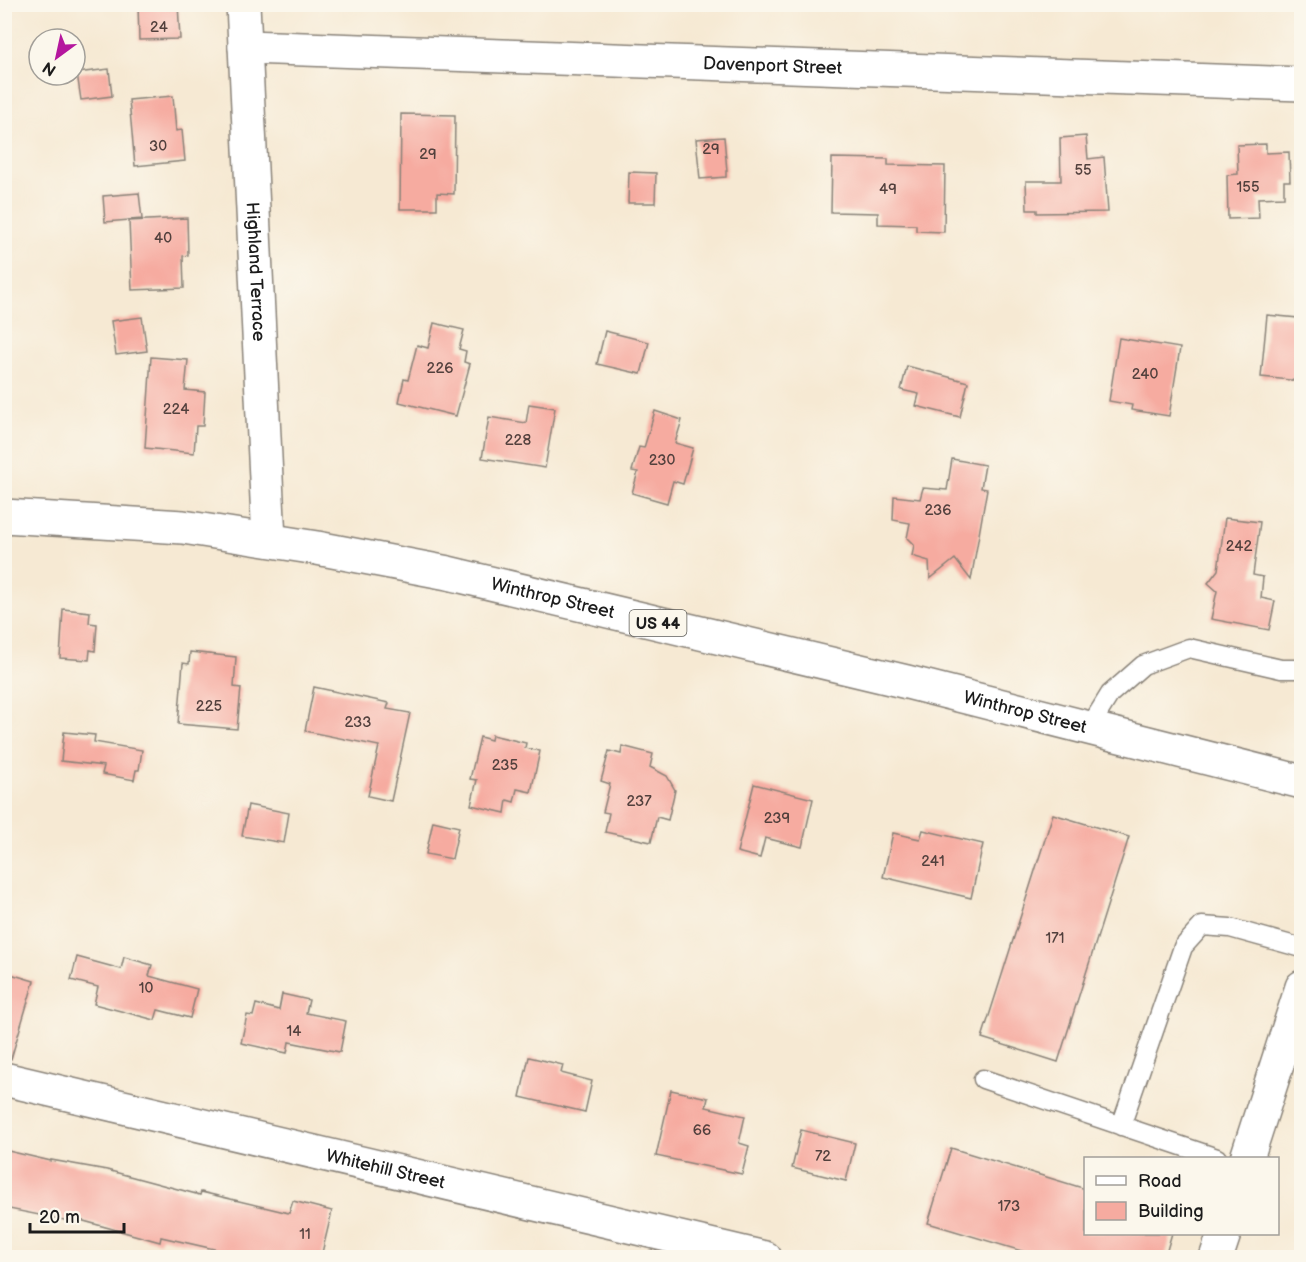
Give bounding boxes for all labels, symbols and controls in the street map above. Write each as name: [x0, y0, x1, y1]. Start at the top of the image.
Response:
house number: 24: [150, 18, 168, 37]
north arrow: [27, 27, 87, 87]
street label: Davenport Street: [703, 53, 843, 79]
text: N: [39, 57, 60, 80]
house number: 30: [149, 137, 167, 156]
house number: 29: [702, 140, 720, 159]
house number: 29: [419, 145, 437, 164]
house number: 55: [1074, 161, 1092, 180]
house number: 155: [1237, 178, 1260, 197]
house number: 49: [879, 180, 897, 199]
street label: Highland Terrace: [242, 202, 269, 342]
house number: 40: [154, 229, 172, 248]
house number: 226: [427, 359, 453, 378]
house number: 240: [1132, 365, 1158, 384]
house number: 224: [163, 400, 189, 419]
house number: 228: [505, 431, 531, 450]
house number: 230: [649, 451, 675, 470]
house number: 236: [925, 501, 951, 520]
house number: 242: [1226, 537, 1252, 556]
street label: Winthrop Street: [489, 574, 617, 623]
road number: US 44: [630, 610, 686, 636]
street label: Winthrop Street: [961, 687, 1089, 738]
house number: 225: [196, 697, 222, 716]
house number: 233: [344, 713, 372, 732]
house number: 235: [492, 756, 518, 775]
house number: 237: [626, 792, 652, 811]
house number: 239: [764, 809, 790, 828]
house number: 241: [921, 852, 945, 871]
house number: 171: [1046, 929, 1064, 948]
house number: 10: [139, 979, 153, 998]
house number: 14: [287, 1022, 301, 1041]
house number: 66: [693, 1121, 711, 1140]
street label: Whitehill Street: [324, 1145, 448, 1194]
house number: 72: [815, 1147, 831, 1166]
legend: [1084, 1157, 1279, 1235]
text: Road: [1138, 1171, 1182, 1192]
scale bar: [30, 1196, 124, 1234]
house number: 173: [998, 1197, 1020, 1216]
text: Building: [1138, 1201, 1204, 1222]
text: 20 m: [39, 1207, 80, 1228]
house number: 11: [299, 1225, 311, 1244]

